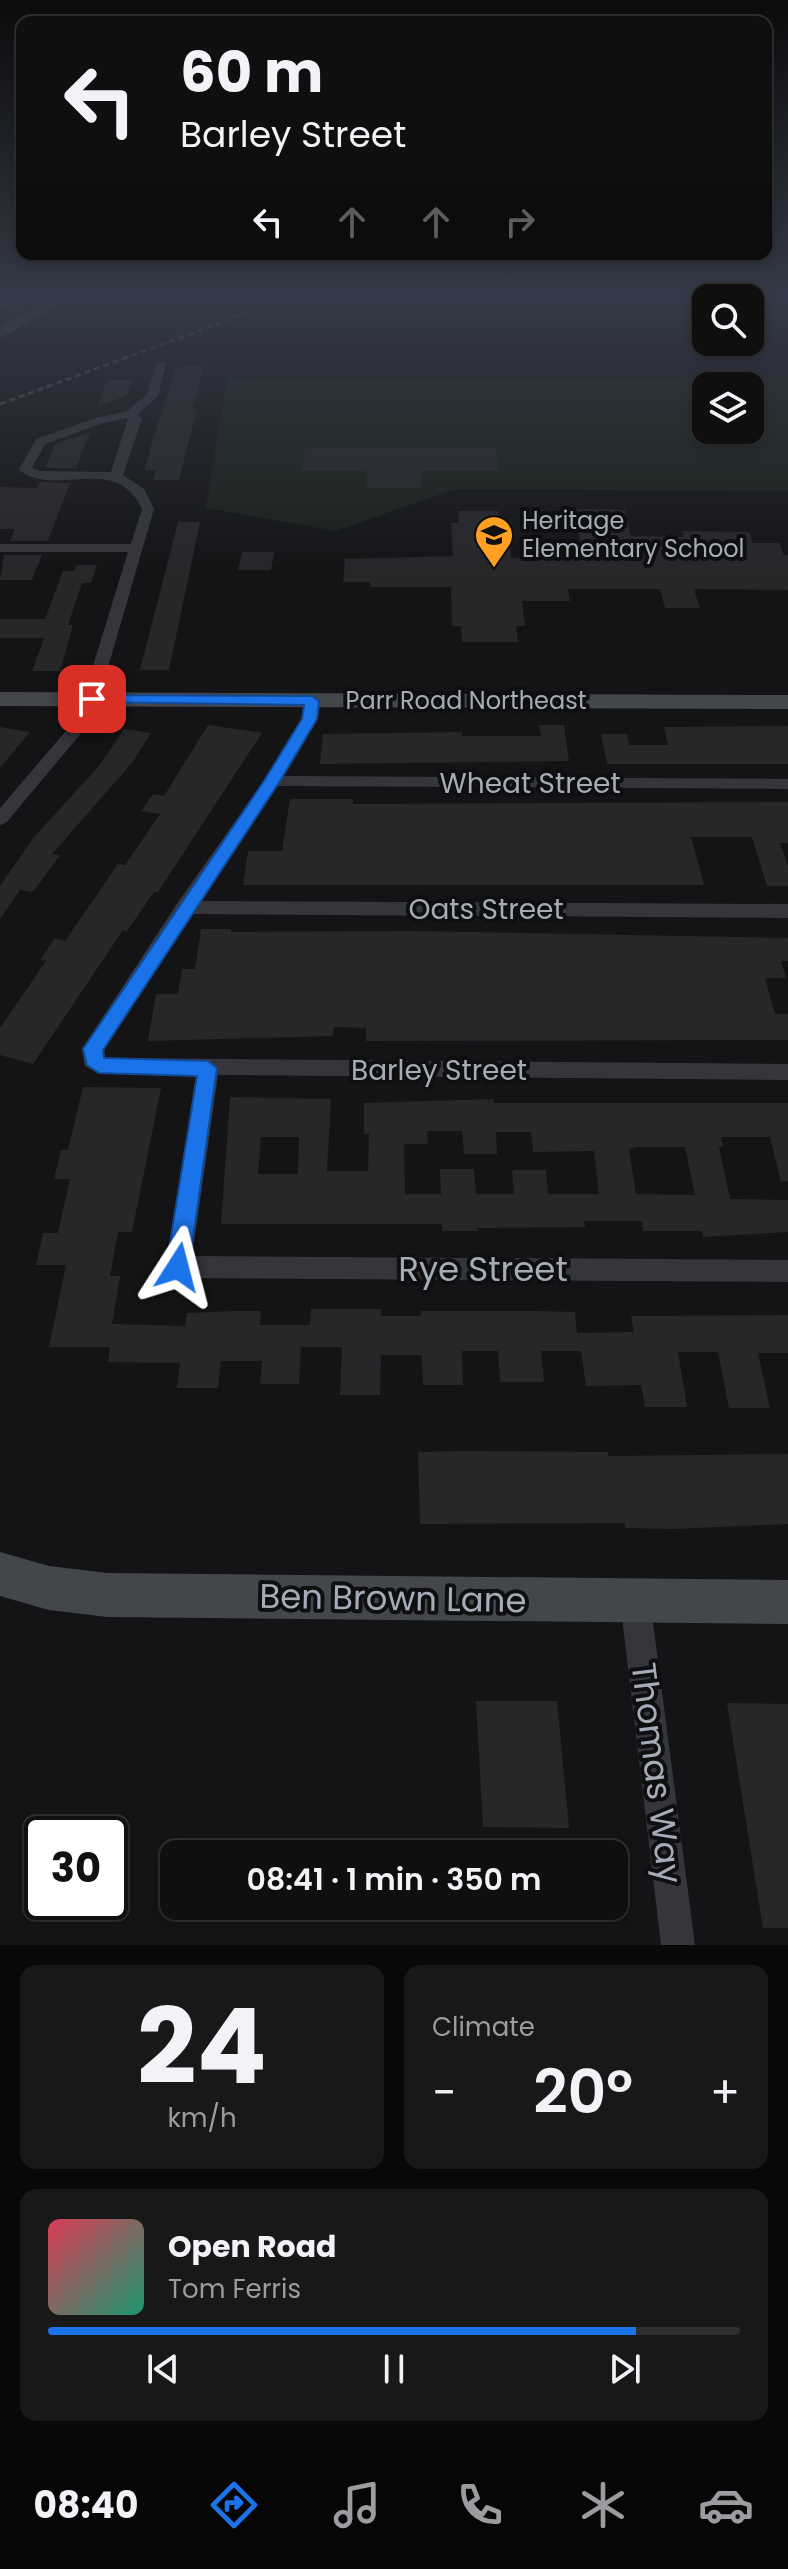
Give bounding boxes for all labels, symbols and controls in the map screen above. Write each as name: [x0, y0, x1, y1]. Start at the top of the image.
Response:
text: 60 m: [180, 33, 323, 112]
icon: left: [48, 48, 152, 152]
text: Barley Street: [180, 109, 406, 160]
icon: left: [246, 200, 290, 244]
icon: ahead: [330, 200, 374, 244]
icon: ahead: [414, 200, 458, 244]
icon: right: [498, 200, 542, 244]
map controls: [692, 284, 764, 444]
button: search: [692, 284, 764, 356]
button: layers: [692, 372, 764, 444]
place label: Heritage Elementary School: [522, 504, 745, 565]
school or university icon: Heritage Elementary School: [473, 514, 515, 569]
pin: [58, 665, 126, 733]
icon: arrive: [70, 677, 114, 721]
street label: Parr Road Northeast: [346, 684, 586, 717]
street label: Wheat Street: [439, 764, 621, 803]
street label: Oats Street: [408, 890, 564, 929]
street label: Barley Street: [351, 1051, 527, 1090]
position arrow: [136, 1225, 220, 1309]
street label: Rye Street: [398, 1245, 568, 1293]
street label: Ben Brown Lane: [259, 1572, 527, 1624]
street label: Thomas Way: [620, 1660, 694, 1886]
speed limit sign: 30: [24, 1816, 128, 1920]
text: 08:41 · 1 min · 350 m: [247, 1858, 541, 1901]
text: 24: [137, 1974, 267, 2119]
text: Climate: [432, 2009, 535, 2045]
text: 20°: [533, 2050, 633, 2134]
text: −: [432, 2062, 456, 2123]
text: +: [710, 2062, 740, 2123]
text: km/h: [167, 2100, 237, 2136]
text: Open Road: [168, 2225, 336, 2268]
text: Tom Ferris: [168, 2271, 301, 2307]
icon: previous: [141, 2347, 185, 2391]
icon: pause: [372, 2347, 416, 2391]
icon: next: [603, 2347, 647, 2391]
icon: directions: [206, 2477, 262, 2533]
icon: music: [329, 2477, 385, 2533]
icon: phone: [452, 2477, 508, 2533]
icon: climate: [575, 2477, 631, 2533]
icon: car: [698, 2477, 754, 2533]
text: 08:40: [34, 2480, 138, 2531]

